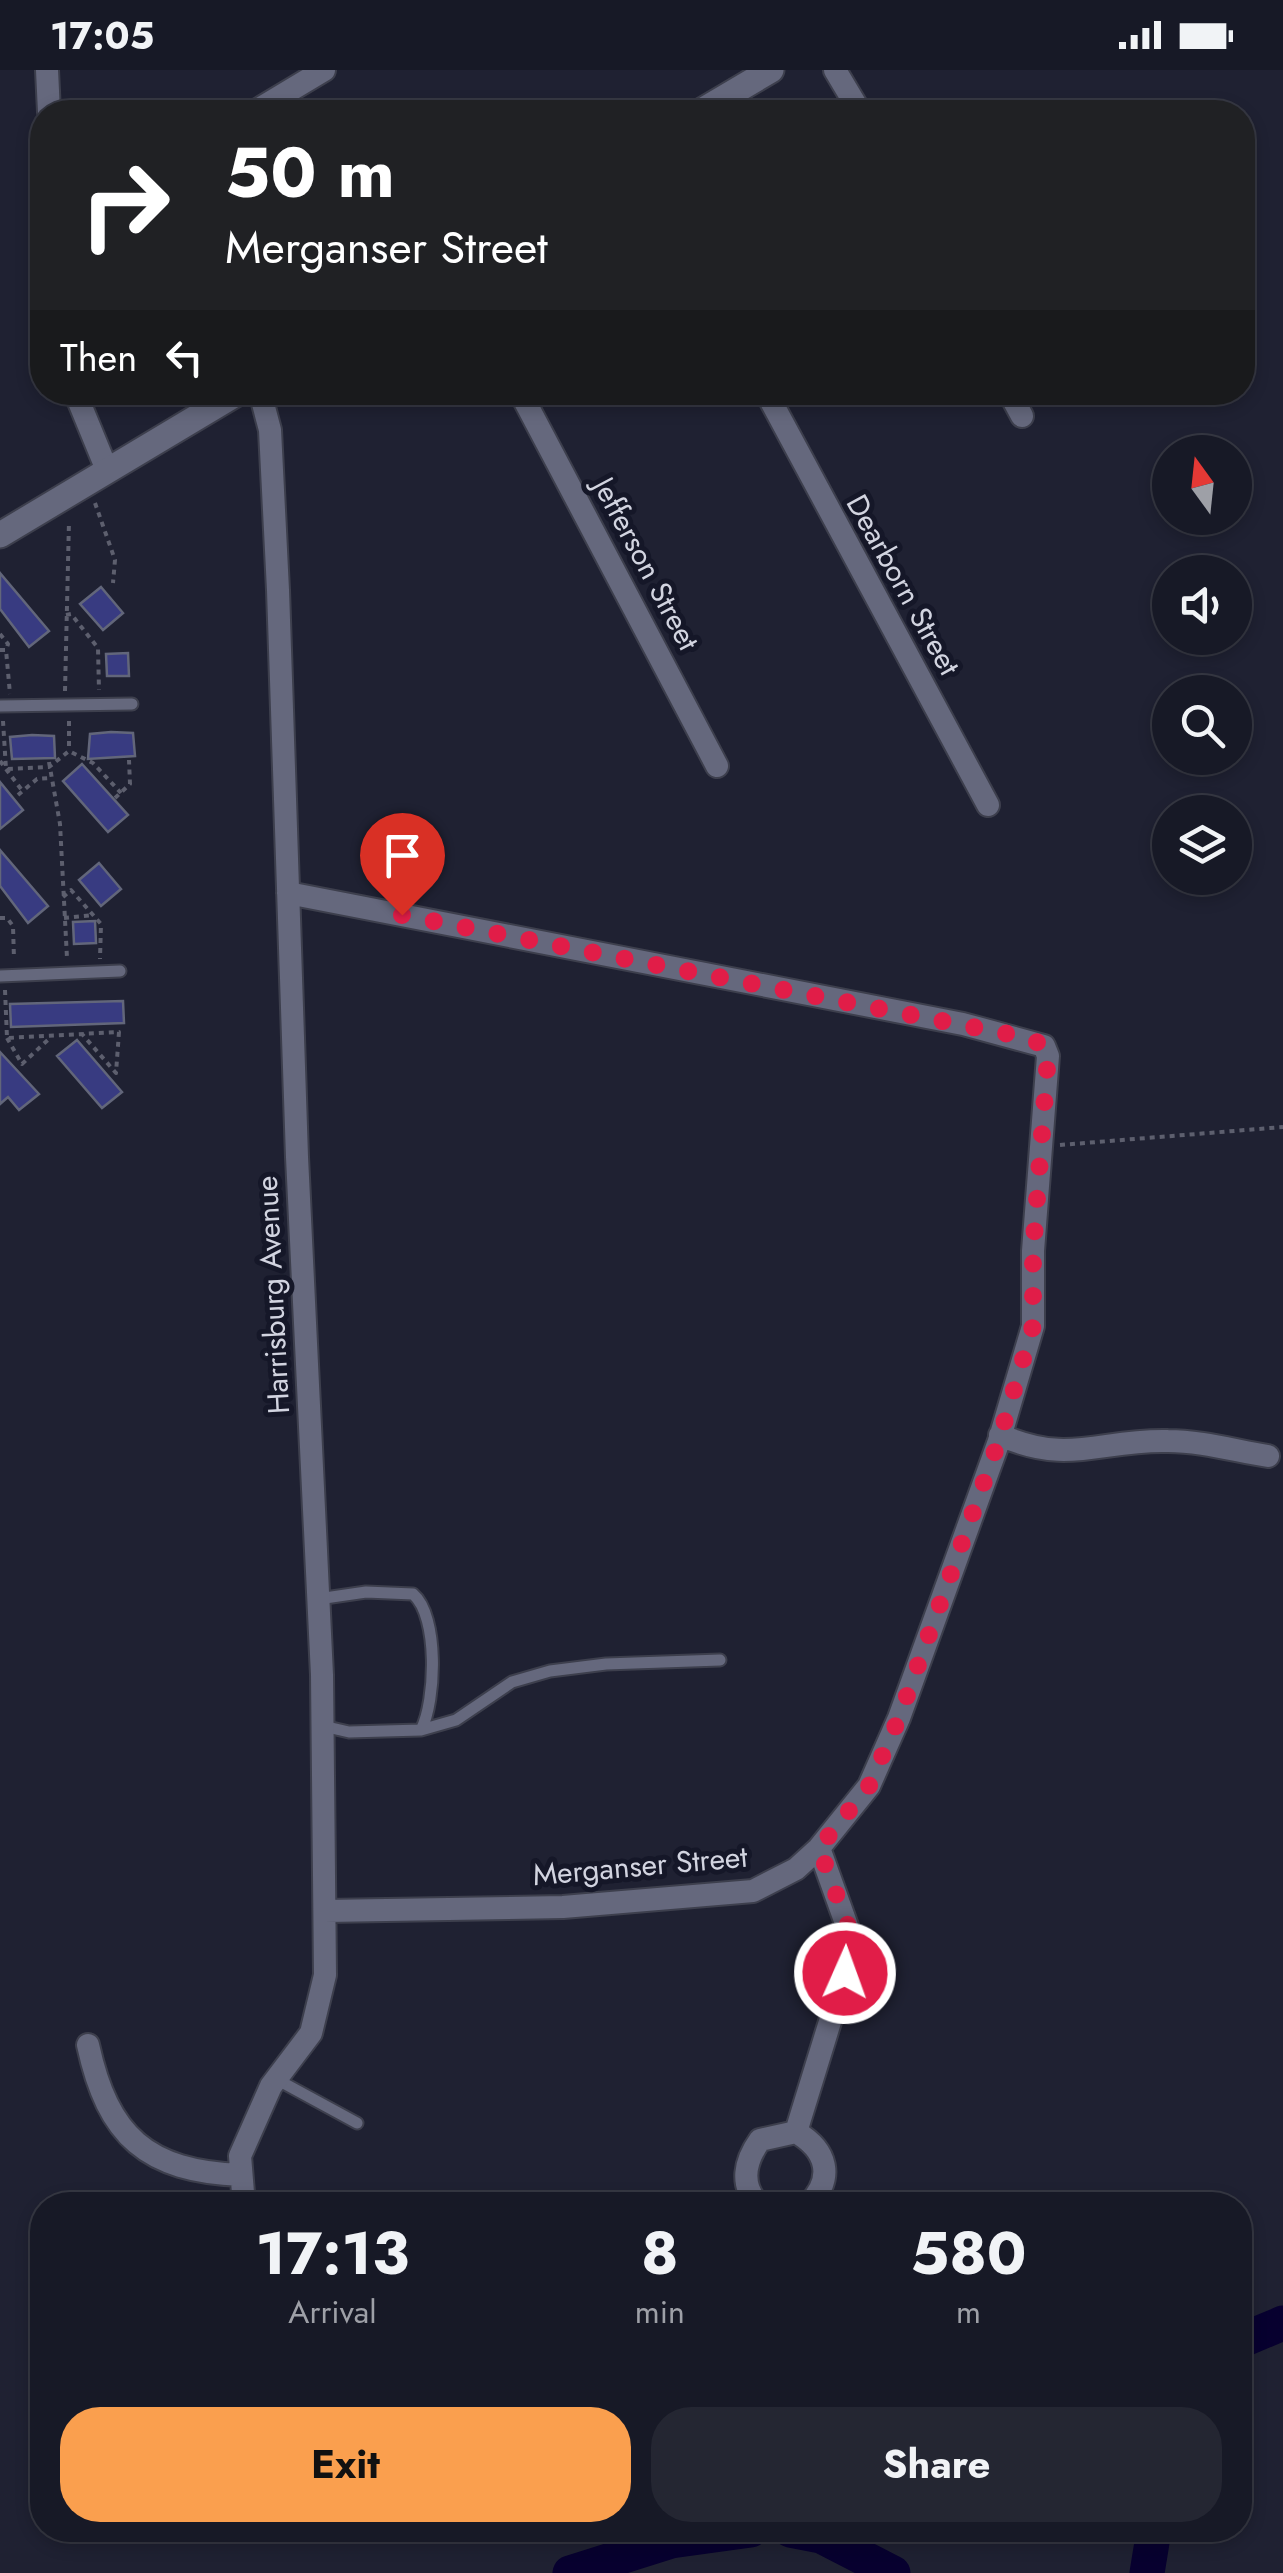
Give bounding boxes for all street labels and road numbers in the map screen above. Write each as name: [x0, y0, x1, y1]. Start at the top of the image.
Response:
street label: Jefferson Street: [581, 466, 710, 659]
street label: Dearborn Street: [836, 487, 971, 684]
street label: Harrisburg Avenue: [245, 1175, 300, 1415]
street label: Merganser Street: [531, 1835, 750, 1896]

